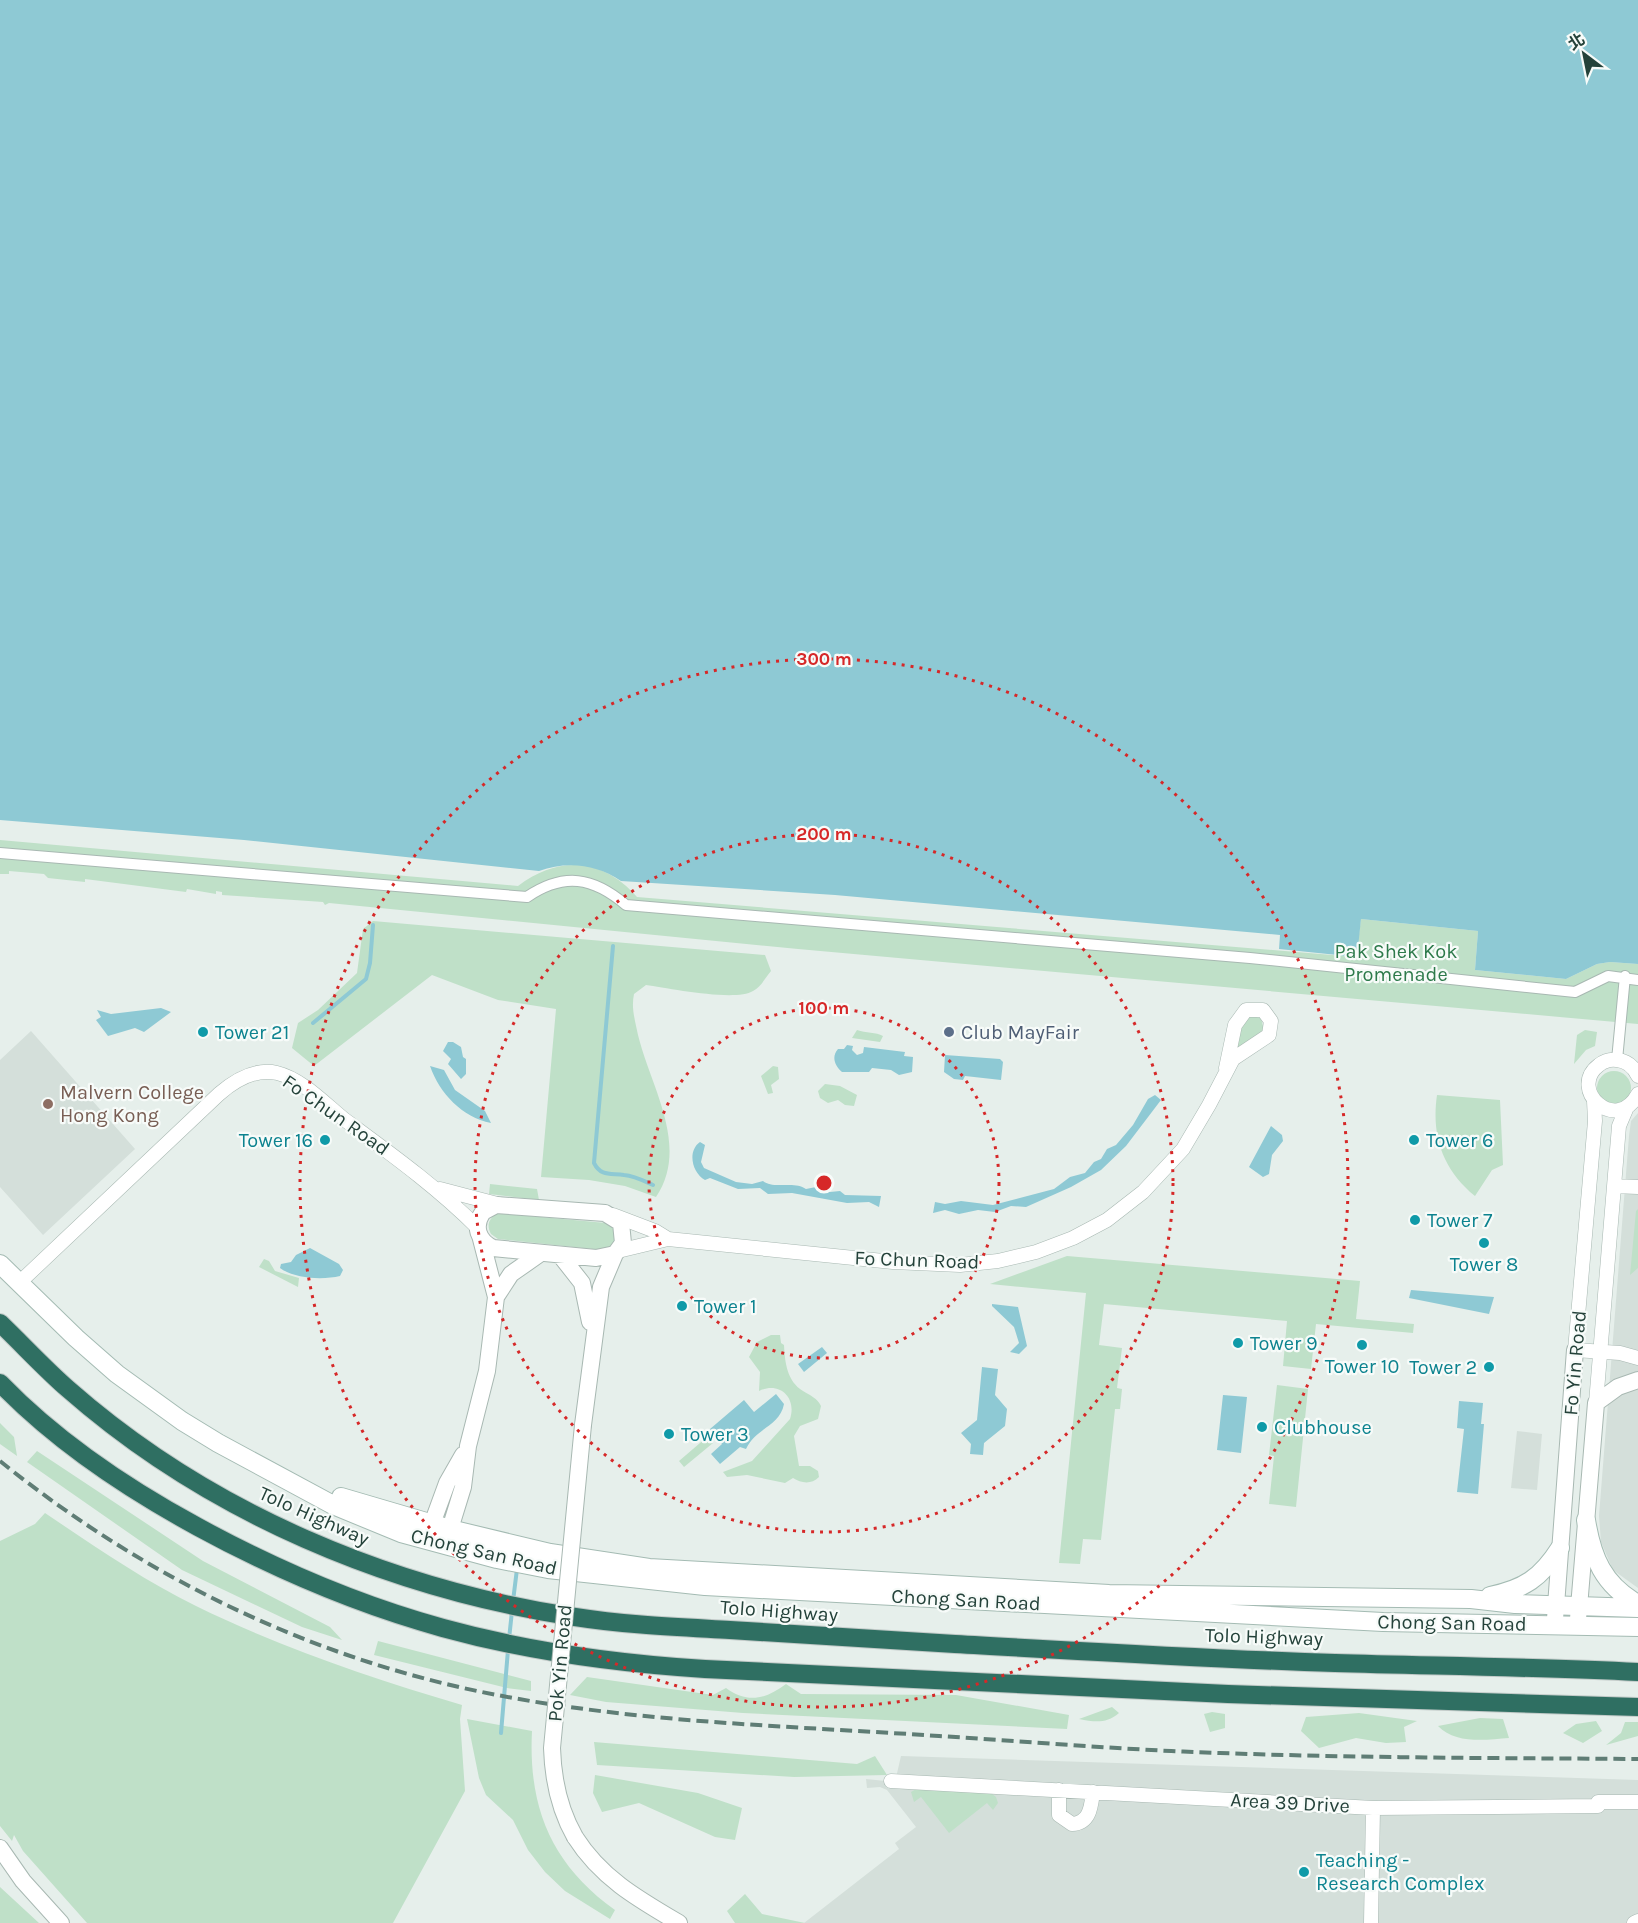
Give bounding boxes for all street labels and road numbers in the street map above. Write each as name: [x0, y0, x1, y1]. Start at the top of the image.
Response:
street label: Fo Chun Road: [278, 1070, 394, 1160]
street label: Fo Chun Road: [854, 1246, 980, 1274]
street label: Fo Yin Road: [1559, 1310, 1591, 1416]
street label: Tolo Highway: [255, 1481, 373, 1551]
street label: Chong San Road: [409, 1524, 559, 1580]
street label: Chong San Road: [891, 1585, 1041, 1615]
street label: Tolo Highway: [719, 1595, 839, 1627]
street label: Pok Yin Road: [543, 1603, 577, 1723]
street label: Chong San Road: [1377, 1610, 1527, 1636]
street label: Tolo Highway: [1205, 1623, 1323, 1651]
street label: Area 39 Drive: [1230, 1788, 1350, 1818]

